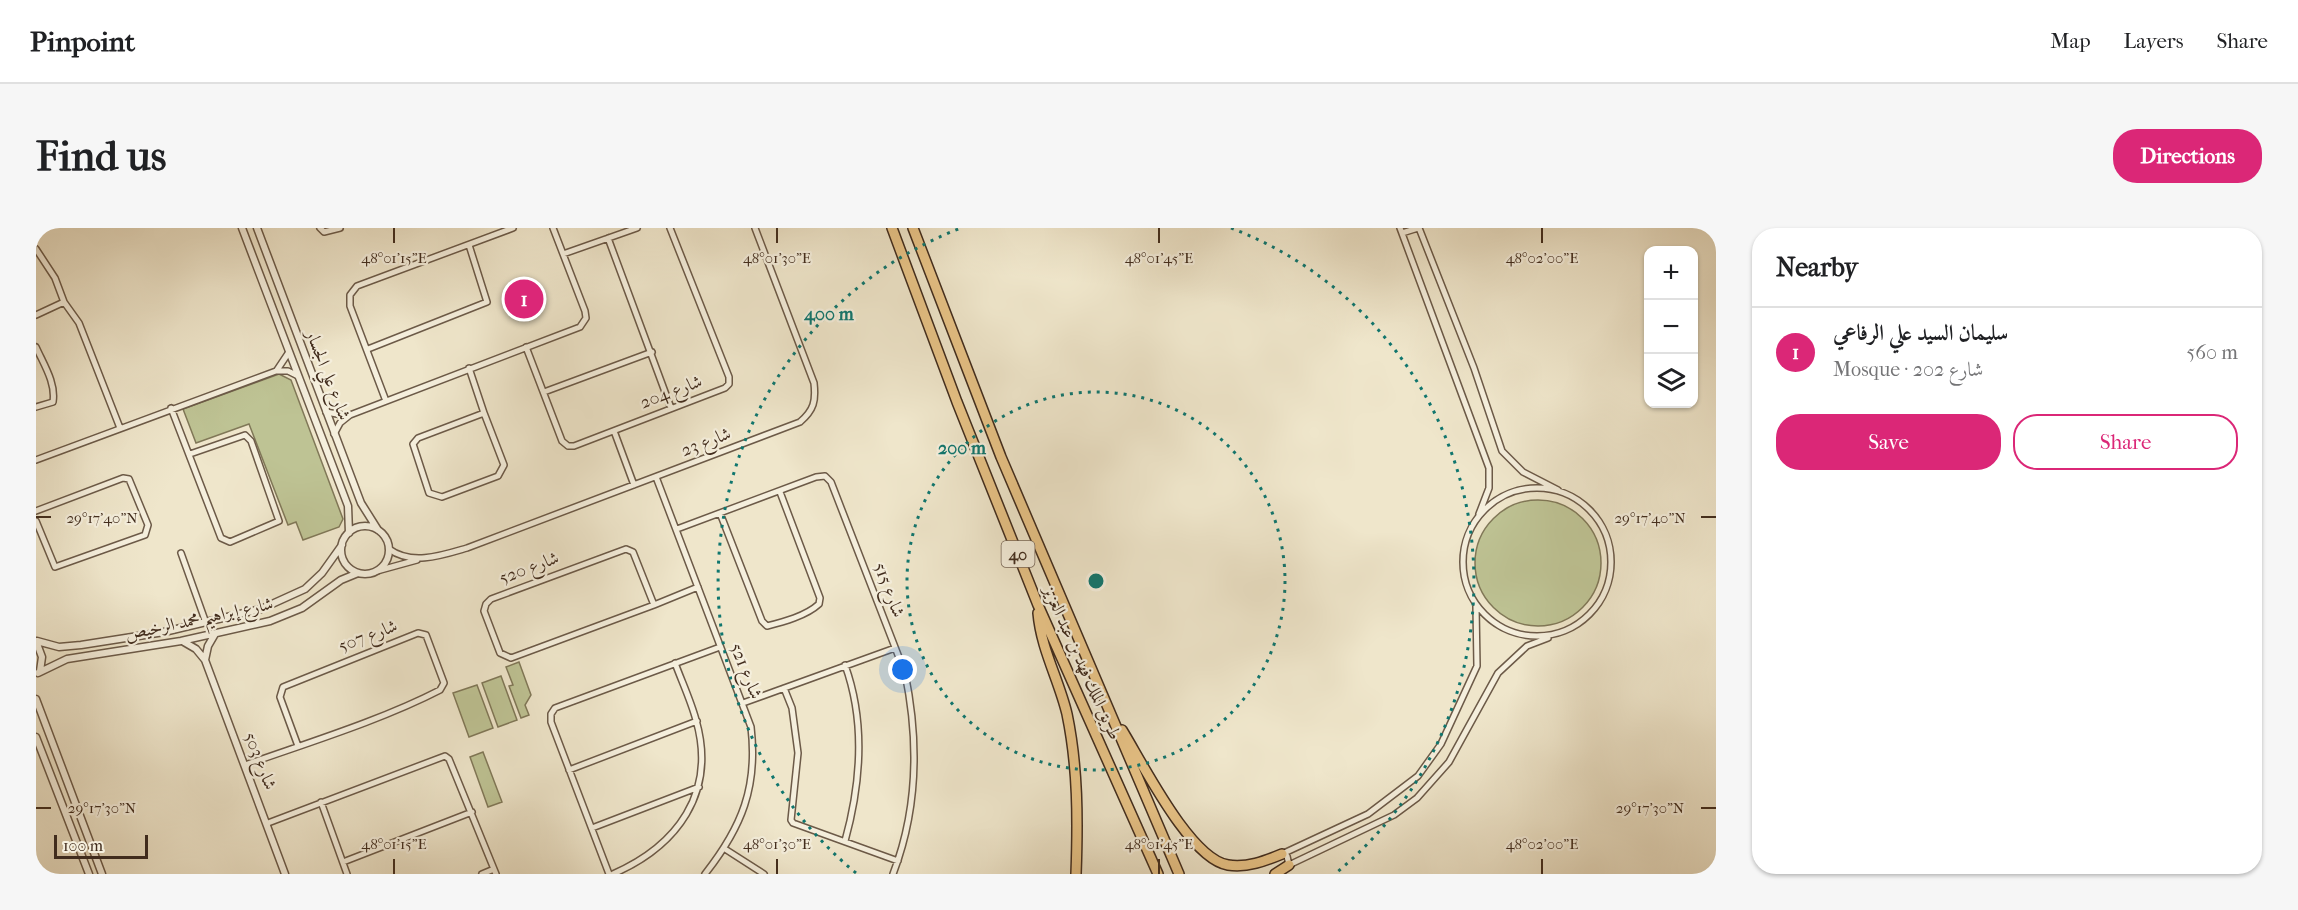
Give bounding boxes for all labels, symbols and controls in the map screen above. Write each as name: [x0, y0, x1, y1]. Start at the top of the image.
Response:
text: Pinpoint: [30, 25, 135, 58]
text: Map: [2050, 29, 2091, 53]
text: Layers: [2124, 29, 2183, 53]
text: Share: [2216, 29, 2268, 53]
button: Directions: [2113, 129, 2262, 183]
text: Find us: [36, 132, 166, 181]
map controls: [1644, 246, 1698, 408]
button: +: [1644, 246, 1698, 300]
text: 48°01'15"E: [361, 249, 427, 267]
text: 48°01'30"E: [743, 249, 811, 267]
text: 48°01'45"E: [1125, 249, 1193, 267]
text: 48°02'00"E: [1506, 249, 1578, 267]
text: Nearby: [1776, 252, 1858, 283]
pin: 1: [504, 276, 544, 322]
button: −: [1644, 300, 1698, 354]
text: 400 m: [803, 304, 855, 325]
text: سليمان السيد علي الرفاعي: [1833, 320, 2008, 346]
street label: شارع علي الجسار: [295, 325, 355, 425]
text: 1: [1792, 341, 1799, 364]
text: 560 m: [2187, 341, 2238, 364]
button: layers: [1644, 354, 1698, 408]
text: Mosque · شارع 202: [1833, 358, 1983, 381]
street label: شارع 204: [637, 371, 706, 417]
button: Save: [1776, 414, 2001, 470]
button: Share: [2013, 414, 2238, 470]
street label: شارع 23: [678, 423, 735, 465]
text: 200 m: [938, 438, 987, 459]
text: 29°17'40"N: [66, 509, 138, 527]
text: 29°17'40"N: [1614, 509, 1686, 527]
road number: 40: [1002, 541, 1034, 567]
street label: شارع 520: [496, 547, 563, 593]
street label: شارع 515: [865, 560, 909, 622]
centre of rings: [1086, 571, 1106, 591]
street label: طريق الملك فهد بن عبد العزيز: [1037, 581, 1125, 744]
street label: شارع إبراهيم محمد الرخيص: [123, 593, 276, 652]
street label: شارع 507: [336, 615, 402, 661]
street label: شارع 521: [722, 640, 767, 704]
your location: [888, 655, 917, 684]
street label: شارع 503: [235, 729, 281, 794]
text: 29°17'30"N: [68, 799, 137, 817]
text: 29°17'30"N: [1616, 799, 1685, 817]
scale bar: [54, 832, 148, 860]
text: 48°01'15"E: [361, 835, 427, 853]
text: 48°01'30"E: [743, 835, 811, 853]
text: 48°01'45"E: [1125, 835, 1193, 853]
text: 48°02'00"E: [1506, 835, 1578, 853]
text: 100 m: [63, 836, 103, 855]

